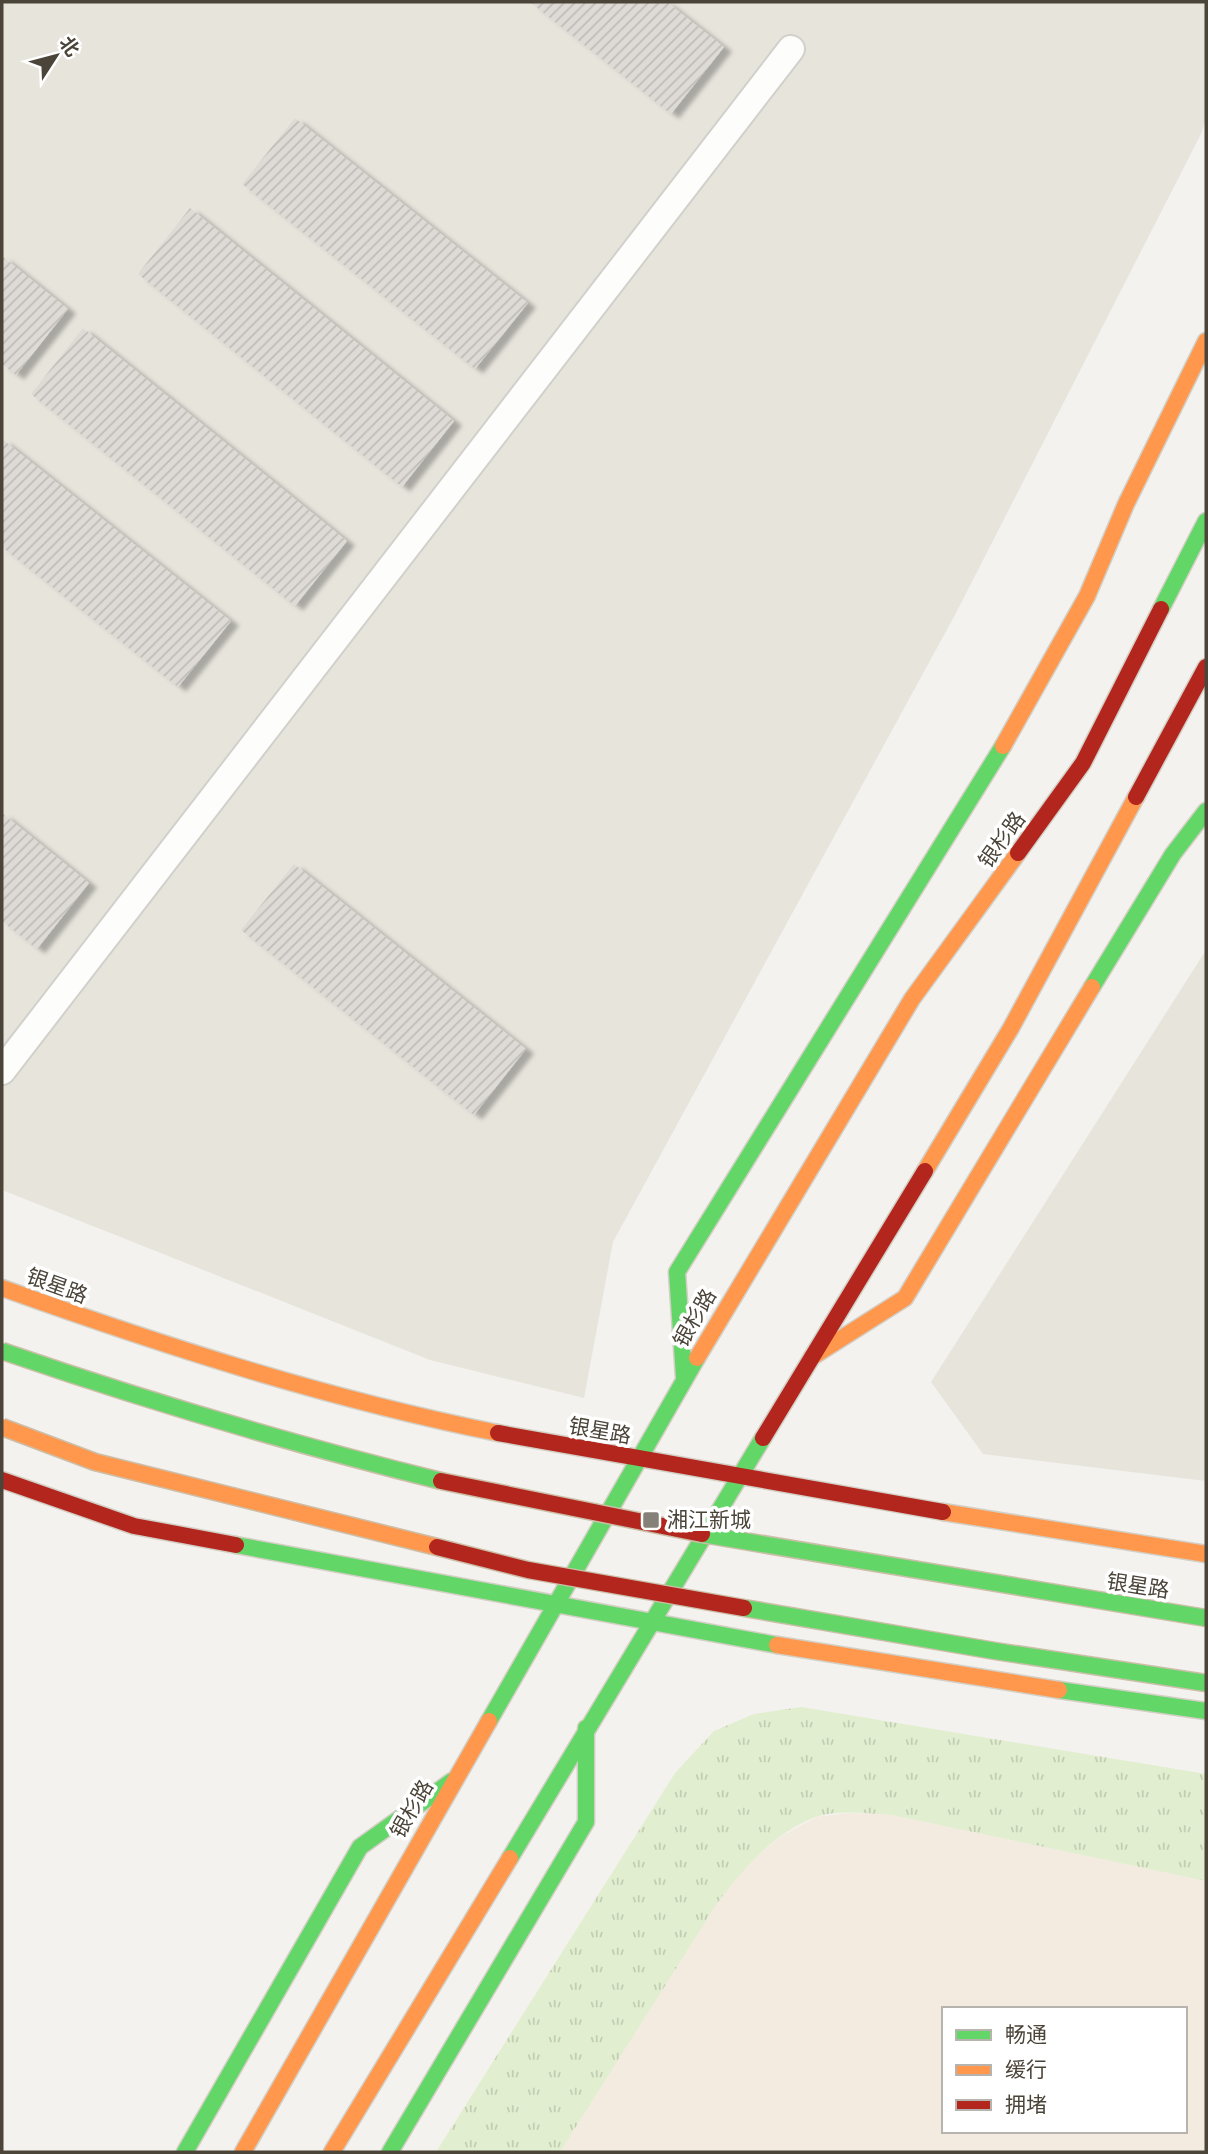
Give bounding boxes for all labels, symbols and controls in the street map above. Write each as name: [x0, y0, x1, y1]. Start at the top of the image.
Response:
north arrow: [21, 21, 91, 91]
text: 北: [54, 31, 85, 61]
street label: 银杉路: [972, 806, 1030, 873]
street label: 银星路: [23, 1262, 91, 1308]
street label: 银杉路: [667, 1284, 721, 1351]
street label: 银星路: [567, 1412, 633, 1448]
place label: 湘江新城: [667, 1506, 751, 1532]
marker: 湘江新城: [641, 1510, 661, 1530]
street label: 银星路: [1105, 1567, 1171, 1603]
street label: 银杉路: [384, 1775, 438, 1842]
legend: [942, 2007, 1187, 2133]
text: 畅通: [1005, 2021, 1047, 2047]
text: 缓行: [1005, 2056, 1047, 2082]
text: 拥堵: [1005, 2091, 1047, 2117]

